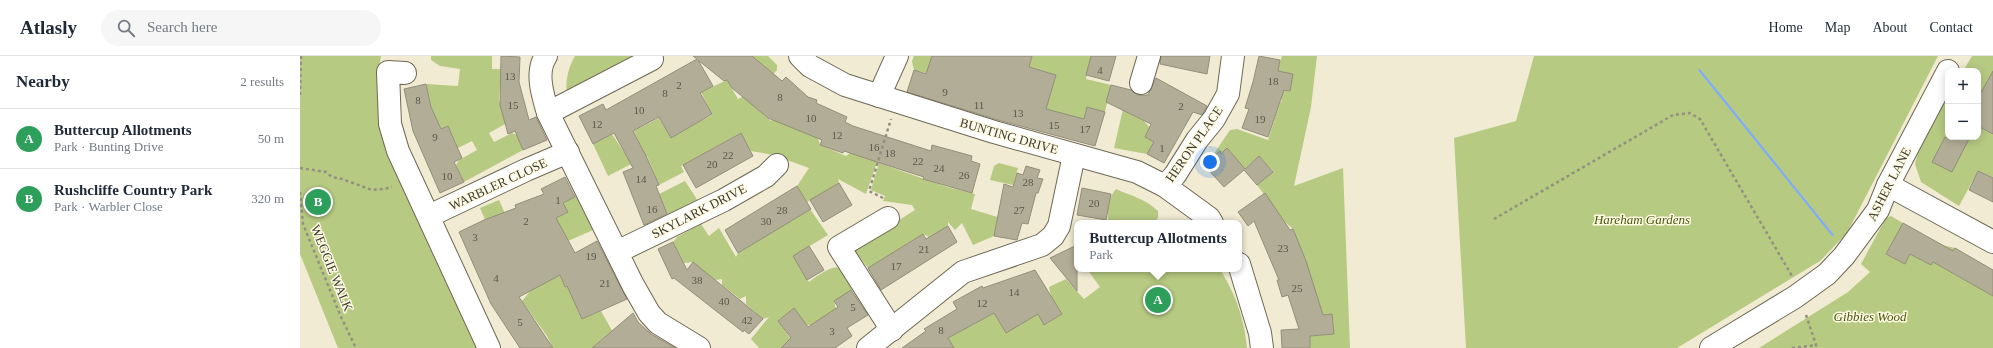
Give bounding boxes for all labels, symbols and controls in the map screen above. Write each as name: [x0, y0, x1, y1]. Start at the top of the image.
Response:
search box: [101, 10, 381, 46]
text: Atlasly: [20, 17, 77, 38]
icon: search: [115, 17, 137, 39]
text: Search here: [147, 19, 217, 35]
text: Home: [1769, 20, 1803, 35]
text: Map: [1825, 20, 1850, 35]
text: About: [1872, 20, 1907, 35]
text: Contact: [1929, 20, 1973, 35]
house number: 4: [1097, 64, 1103, 76]
map controls: [1945, 68, 1981, 140]
button: +: [1945, 68, 1981, 104]
house number: 13: [505, 70, 516, 82]
text: Nearby: [16, 72, 70, 91]
text: 2 results: [240, 74, 284, 89]
house number: 18: [1268, 75, 1279, 87]
house number: 2: [676, 79, 682, 91]
house number: 9: [942, 86, 948, 98]
house number: 8: [662, 87, 668, 99]
house number: 8: [777, 91, 783, 103]
house number: 8: [415, 94, 421, 106]
house number: 15: [508, 99, 519, 111]
house number: 11: [974, 99, 984, 111]
house number: 2: [1178, 100, 1184, 112]
street label: HERON PLACE: [1162, 103, 1226, 185]
house number: 10: [634, 104, 645, 116]
button: −: [1945, 104, 1981, 140]
house number: 13: [1013, 107, 1024, 119]
house number: 10: [806, 112, 817, 124]
house number: 19: [1255, 113, 1266, 125]
street label: BUNTING DRIVE: [958, 115, 1060, 157]
house number: 12: [592, 118, 603, 130]
house number: 15: [1049, 119, 1060, 131]
text: Buttercup Allotments: [54, 122, 192, 138]
house number: 17: [1080, 123, 1091, 135]
house number: 12: [832, 129, 843, 141]
text: A: [24, 131, 34, 146]
text: 50 m: [258, 131, 284, 146]
house number: 9: [432, 131, 438, 143]
text: Park · Bunting Drive: [54, 139, 163, 154]
house number: 16: [869, 141, 880, 153]
house number: 1: [1159, 142, 1165, 154]
street label: ASHER LANE: [1864, 145, 1914, 223]
house number: 18: [885, 147, 896, 159]
house number: 22: [723, 149, 734, 161]
your location: [1200, 152, 1220, 172]
street label: WARBLER CLOSE: [447, 155, 549, 213]
house number: 22: [913, 155, 924, 167]
house number: 20: [707, 158, 718, 170]
house number: 24: [934, 162, 945, 174]
house number: 26: [959, 169, 970, 181]
house number: 10: [442, 170, 453, 182]
house number: 14: [636, 173, 647, 185]
house number: 28: [1023, 176, 1034, 188]
street label: SKYLARK DRIVE: [649, 181, 749, 241]
text: Rushcliffe Country Park: [54, 182, 212, 198]
pin: B: [305, 187, 331, 217]
text: B: [25, 191, 33, 206]
text: 320 m: [251, 191, 284, 206]
house number: 1: [555, 194, 561, 206]
house number: 20: [1089, 197, 1100, 209]
text: Park · Warbler Close: [54, 199, 163, 214]
house number: 16: [647, 203, 658, 215]
house number: 28: [777, 204, 788, 216]
house number: 27: [1014, 204, 1025, 216]
park label: Hareham Gardens: [1593, 212, 1690, 227]
house number: 2: [523, 215, 529, 227]
house number: 30: [761, 215, 772, 227]
popup: [1074, 220, 1242, 272]
street label: WEGGIE WALK: [308, 223, 356, 314]
text: Buttercup Allotments: [1089, 230, 1227, 246]
house number: 3: [472, 231, 478, 243]
house number: 23: [1278, 242, 1289, 254]
house number: 21: [919, 243, 930, 255]
text: Park: [1089, 247, 1113, 262]
house number: 19: [586, 250, 597, 262]
house number: 17: [891, 260, 902, 272]
house number: 4: [493, 272, 499, 284]
house number: 38: [692, 274, 703, 286]
house number: 21: [600, 277, 611, 289]
house number: 25: [1292, 282, 1303, 294]
pin: A: [1145, 285, 1171, 315]
house number: 14: [1009, 286, 1020, 298]
house number: 40: [719, 295, 730, 307]
house number: 12: [977, 297, 988, 309]
house number: 5: [850, 301, 856, 313]
park label: Gibbies Wood: [1834, 309, 1907, 324]
house number: 42: [742, 314, 753, 326]
house number: 5: [517, 316, 523, 328]
house number: 8: [938, 324, 944, 336]
house number: 3: [829, 325, 835, 337]

